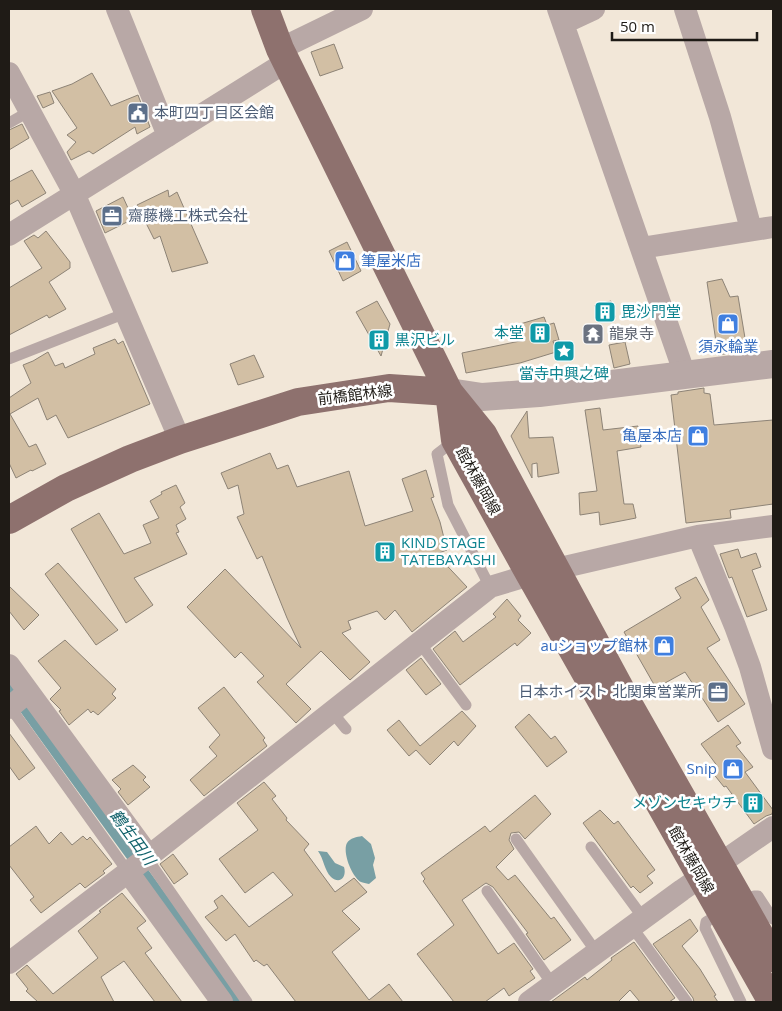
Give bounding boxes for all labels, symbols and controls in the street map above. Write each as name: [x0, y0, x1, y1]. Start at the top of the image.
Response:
scale bar: [612, 10, 757, 42]
text: 50 m: [620, 16, 655, 36]
public building icon: 本町四丁目区会館: [126, 101, 150, 125]
place label: 本町四丁目区会館: [154, 102, 274, 122]
office icon: 齋藤機工株式会社: [100, 204, 124, 228]
place label: 齋藤機工株式会社: [128, 205, 248, 225]
shop icon: 筆屋米店: [333, 249, 357, 273]
place label: 筆屋米店: [361, 250, 421, 270]
building icon: 毘沙門堂: [593, 300, 617, 324]
place label: 毘沙門堂: [621, 301, 681, 321]
shop icon: 須永輪業: [716, 312, 740, 336]
building icon: 本堂: [528, 321, 552, 345]
place label: 本堂: [494, 322, 524, 342]
temple icon: 龍泉寺: [581, 322, 605, 346]
place label: 龍泉寺: [609, 323, 654, 343]
building icon: 黒沢ビル: [367, 328, 391, 352]
place label: 黒沢ビル: [395, 329, 455, 349]
place label: 須永輪業: [698, 336, 758, 356]
place icon: 當寺中興之碑: [552, 339, 576, 363]
place label: 當寺中興之碑: [519, 363, 609, 383]
street label: 前橋館林線: [316, 380, 393, 409]
shop icon: 亀屋本店: [686, 424, 710, 448]
place label: 亀屋本店: [622, 425, 682, 445]
street label: 館林藤岡線: [452, 443, 506, 518]
place label: KIND STAGE TATEBAYASHI: [401, 532, 496, 569]
building icon: KIND STAGE TATEBAYASHI: [373, 540, 397, 564]
shop icon: auショップ館林: [652, 634, 676, 658]
place label: auショップ館林: [540, 635, 648, 655]
office icon: 日本ホイスト 北関東営業所: [706, 680, 730, 704]
place label: 日本ホイスト 北関東営業所: [519, 681, 702, 701]
shop icon: Snip: [721, 757, 745, 781]
place label: Snip: [687, 758, 717, 778]
building icon: メゾンセキウチ: [741, 791, 765, 815]
place label: メゾンセキウチ: [632, 792, 737, 812]
water label: 鶴生田川: [105, 805, 162, 871]
street label: 館林藤岡線: [664, 822, 719, 897]

